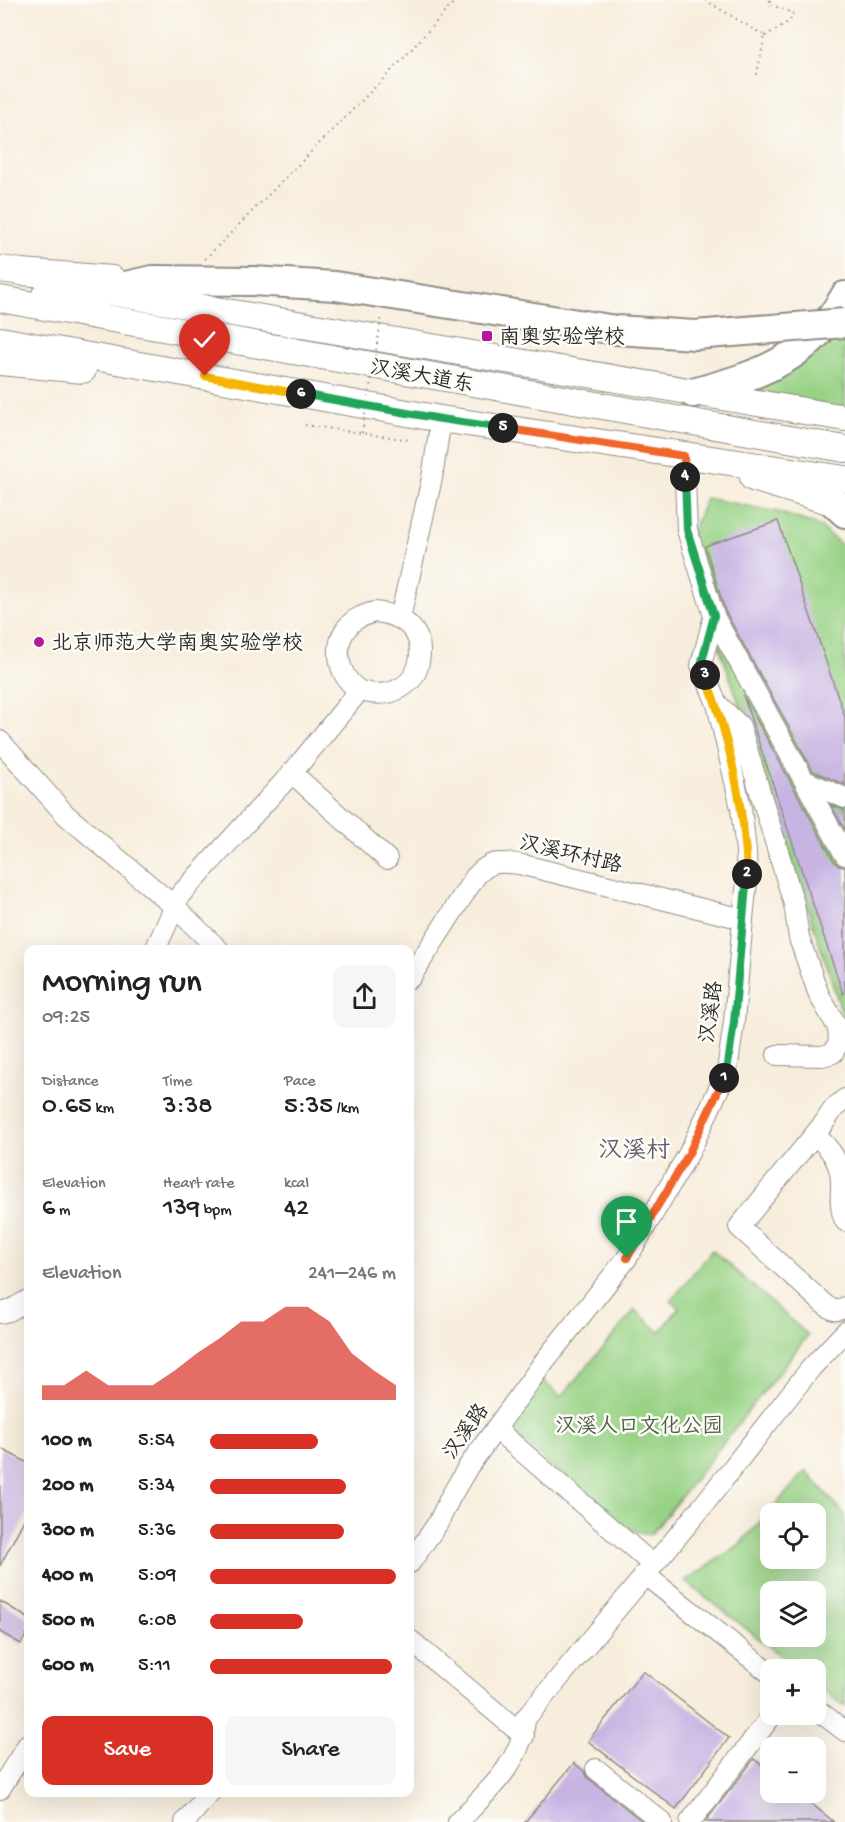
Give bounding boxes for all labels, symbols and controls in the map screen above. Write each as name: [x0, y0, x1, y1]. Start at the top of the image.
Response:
pin: [179, 314, 230, 376]
icon: check: [188, 323, 221, 356]
place label: 南奥实验学校: [499, 325, 625, 352]
marker: 南奥实验学校: [480, 329, 494, 343]
street label: 汉溪大道东: [368, 355, 476, 400]
pin: 6: [286, 379, 316, 409]
text: 6: [297, 384, 305, 403]
pin: 5: [488, 413, 518, 443]
text: 5: [499, 418, 507, 437]
pin: 4: [670, 462, 700, 492]
text: 4: [681, 467, 689, 486]
place label: 北京师范大学南奥实验学校: [51, 631, 303, 658]
marker: 北京师范大学南奥实验学校: [32, 635, 46, 649]
pin: 3: [690, 660, 720, 690]
text: 3: [701, 665, 709, 684]
street label: 汉溪环村路: [516, 830, 625, 880]
pin: 2: [732, 859, 762, 889]
text: 2: [743, 864, 751, 883]
text: Morning run: [42, 965, 202, 1003]
button: share: [333, 965, 396, 1028]
street label: 汉溪路: [695, 979, 730, 1045]
text: 09:25: [42, 1007, 90, 1030]
pin: 1: [709, 1063, 739, 1093]
text: 1: [721, 1068, 727, 1087]
text: Distance: [42, 1073, 99, 1092]
text: Time: [163, 1073, 192, 1092]
text: Pace: [284, 1073, 315, 1092]
text: 0.65: [42, 1092, 92, 1123]
text: 3:38: [163, 1092, 212, 1123]
text: 5:35: [284, 1092, 333, 1123]
text: km: [92, 1100, 114, 1119]
text: /km: [333, 1100, 359, 1119]
district label: 汉溪村: [598, 1137, 670, 1167]
text: Elevation: [42, 1175, 106, 1194]
text: Heart rate: [163, 1175, 235, 1194]
text: kcal: [284, 1175, 309, 1194]
text: 6: [42, 1194, 55, 1225]
text: 139: [163, 1194, 200, 1225]
text: 42: [284, 1194, 309, 1225]
pin: [601, 1196, 652, 1258]
text: m: [55, 1202, 70, 1221]
text: bpm: [200, 1202, 232, 1221]
icon: arrive: [610, 1205, 643, 1238]
text: Elevation: [42, 1263, 122, 1286]
text: 241–246 m: [308, 1263, 396, 1286]
street label: 汉溪路: [438, 1399, 496, 1466]
park label: 汉溪人口文化公园: [555, 1415, 723, 1441]
text: 100 m: [42, 1430, 92, 1453]
text: 5:54: [138, 1430, 175, 1453]
text: 200 m: [42, 1475, 93, 1498]
text: 5:34: [138, 1475, 175, 1498]
map controls: [760, 1503, 826, 1803]
button: locate: [760, 1503, 826, 1569]
text: 300 m: [42, 1520, 94, 1543]
text: 5:36: [138, 1520, 175, 1543]
text: 400 m: [42, 1565, 93, 1588]
text: 5:09: [138, 1565, 176, 1588]
button: layers: [760, 1581, 826, 1647]
text: 500 m: [42, 1610, 94, 1633]
text: 6:08: [138, 1610, 177, 1633]
text: 600 m: [42, 1655, 94, 1678]
text: 5:11: [138, 1655, 171, 1678]
button: +: [760, 1659, 826, 1725]
button: Save: [42, 1716, 213, 1785]
button: Share: [225, 1716, 396, 1785]
button: −: [760, 1737, 826, 1803]

